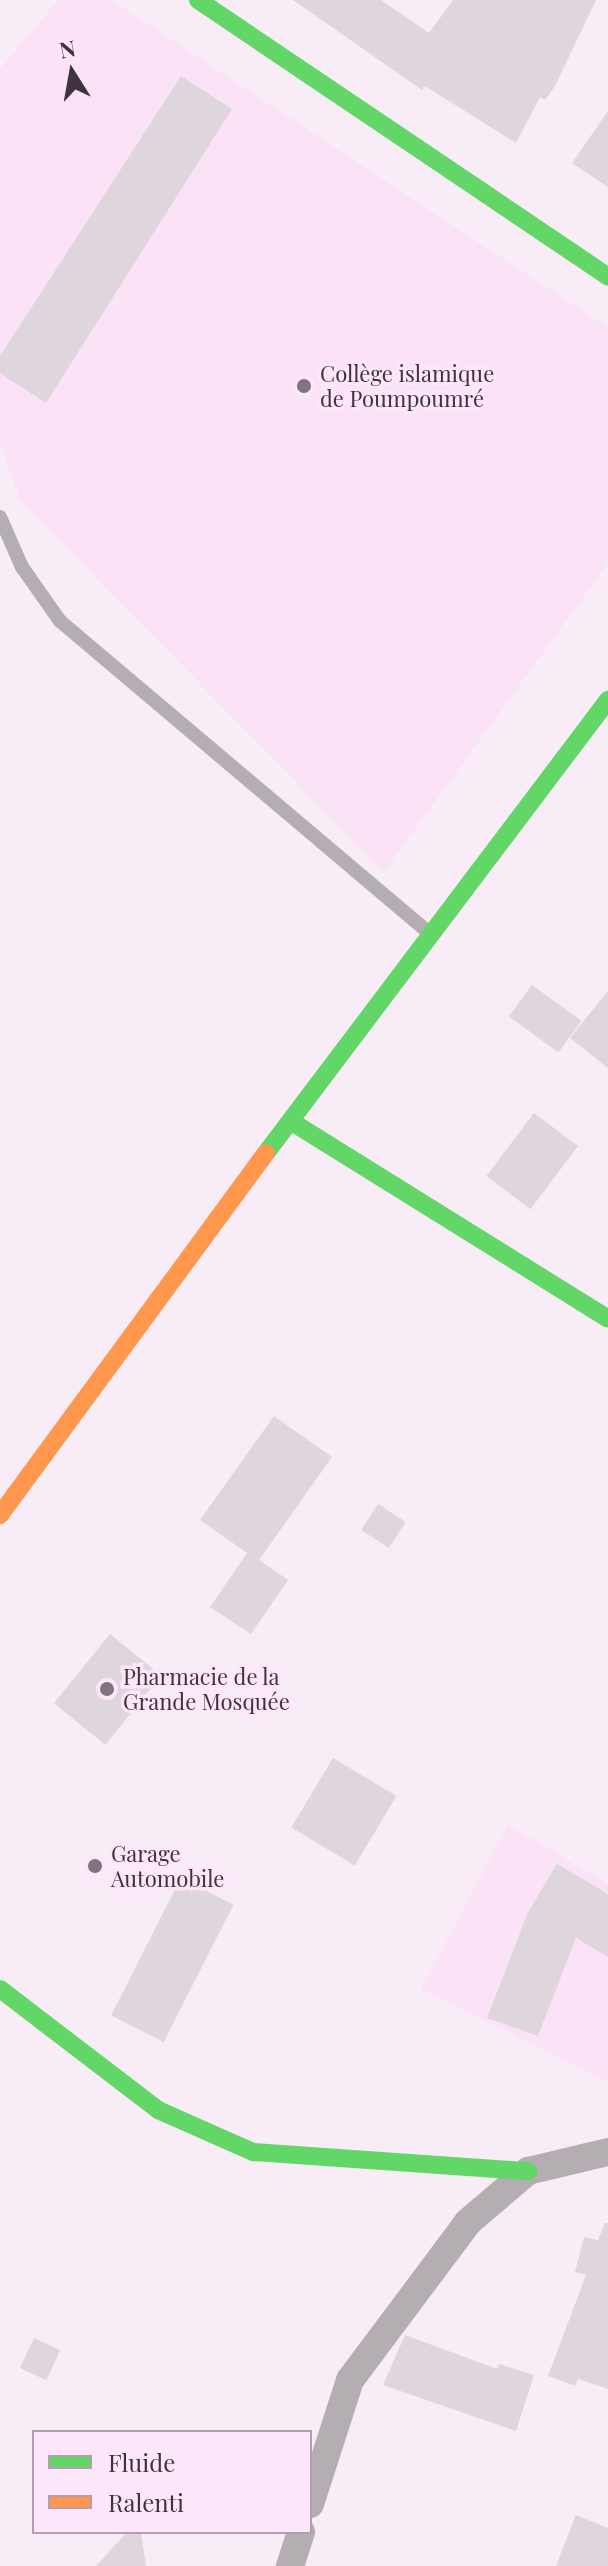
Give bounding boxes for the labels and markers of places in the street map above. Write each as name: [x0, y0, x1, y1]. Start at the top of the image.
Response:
place label: Collège islamique de Poumpoumré: [320, 360, 494, 412]
marker: Collège islamique de Poumpoumré: [295, 377, 313, 395]
place label: Pharmacie de la Grande Mosquée: [123, 1663, 290, 1714]
marker: Pharmacie de la Grande Mosquée: [98, 1680, 116, 1698]
place label: Garage Automobile: [111, 1840, 224, 1892]
marker: Garage Automobile: [86, 1857, 104, 1875]

